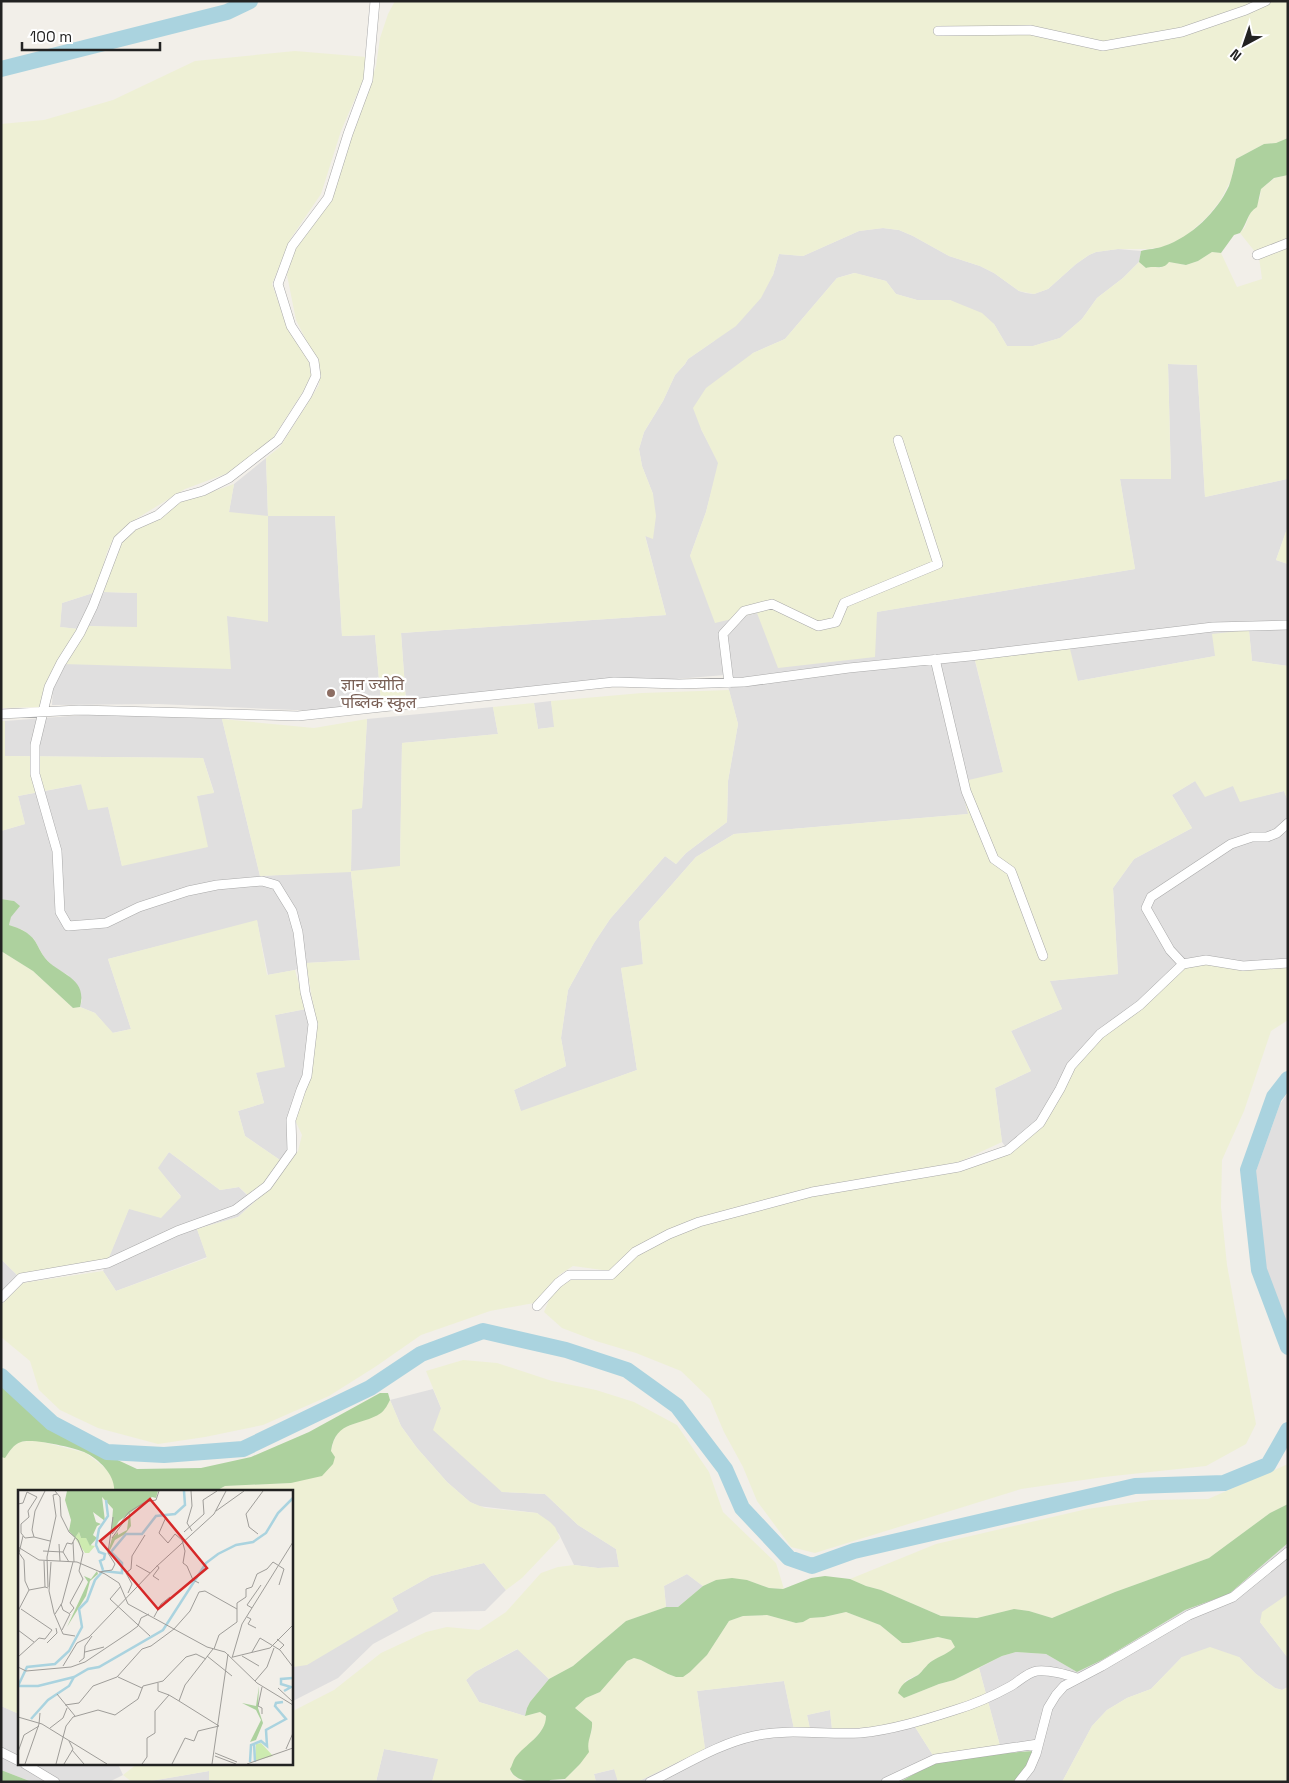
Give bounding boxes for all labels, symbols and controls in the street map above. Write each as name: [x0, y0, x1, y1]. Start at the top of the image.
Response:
scale bar: [22, 20, 160, 52]
north arrow: [1219, 20, 1269, 70]
text: 100 m: [30, 27, 72, 46]
text: N: [1226, 45, 1245, 65]
place label: ज्ञान ज्योति पब्लिक स्कुल: [341, 674, 418, 713]
marker: ज्ञान ज्योति पब्लिक स्कुल: [325, 687, 337, 699]
inset map: [18, 1490, 292, 1766]

